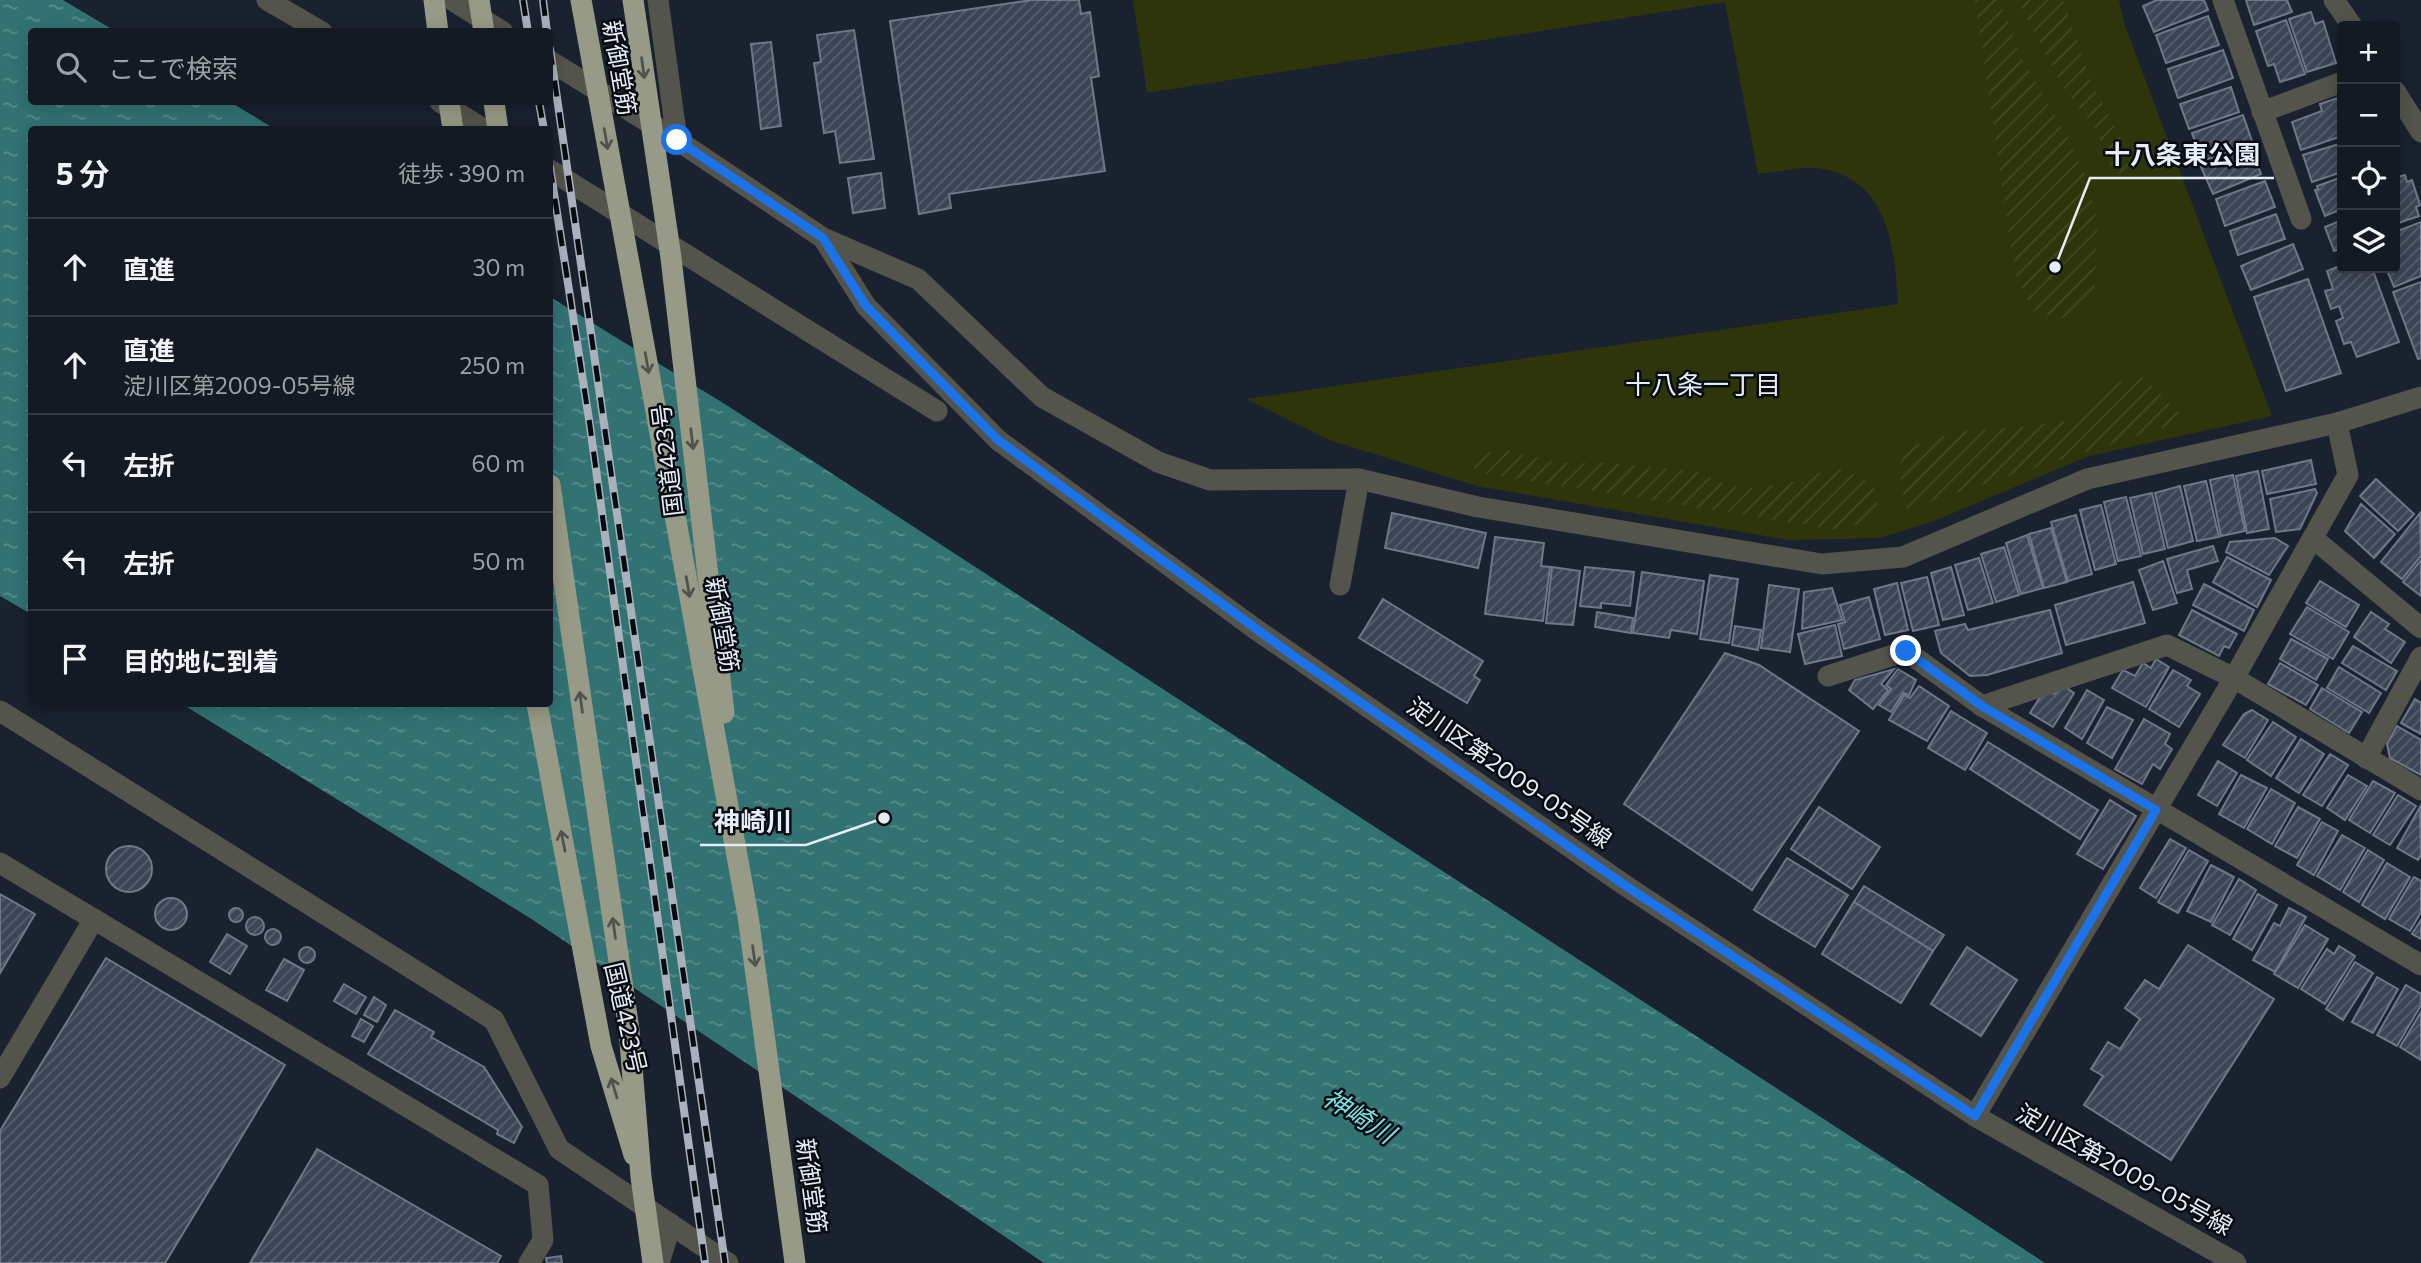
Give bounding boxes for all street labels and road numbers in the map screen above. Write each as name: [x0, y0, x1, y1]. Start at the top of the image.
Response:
street label: 新御堂筋: [598, 18, 643, 118]
street label: 国道423号: [645, 402, 688, 518]
street label: 新御堂筋: [701, 575, 746, 675]
street label: 淀川区第2009-05号線: [1402, 690, 1618, 853]
street label: 国道423号: [600, 959, 653, 1076]
street label: 淀川区第2009-05号線: [2012, 1097, 2238, 1240]
street label: 新御堂筋: [791, 1136, 834, 1235]

